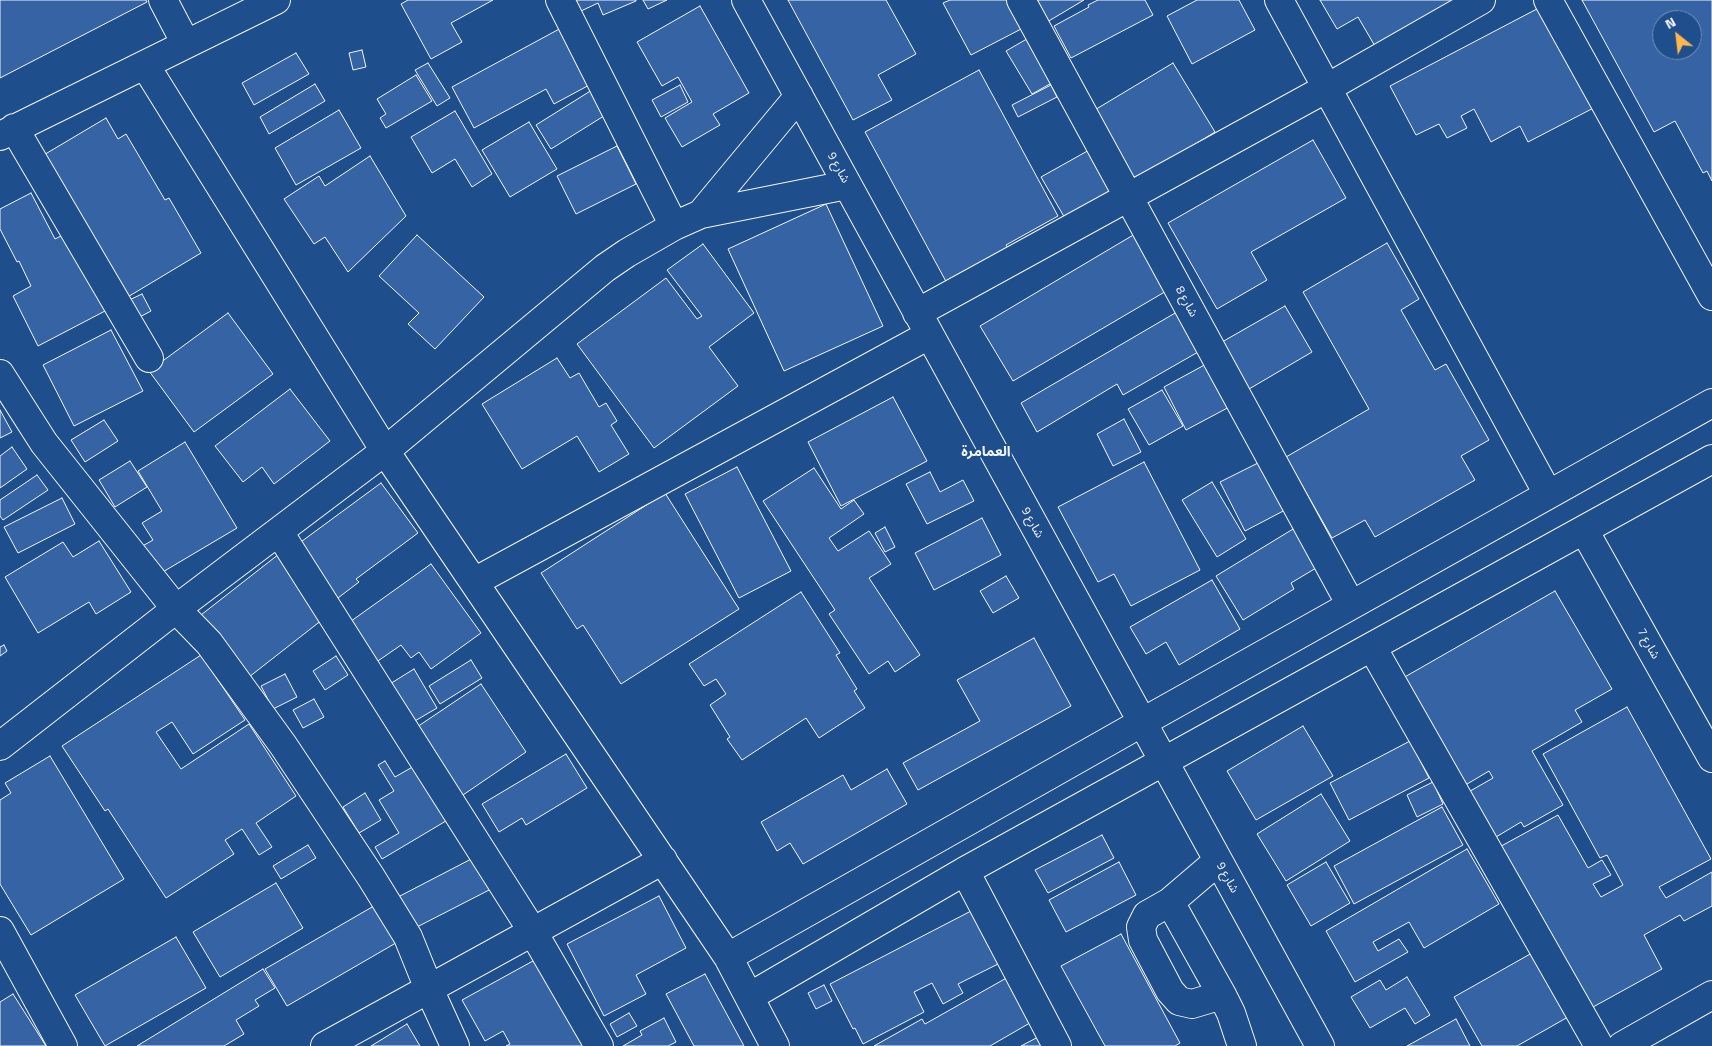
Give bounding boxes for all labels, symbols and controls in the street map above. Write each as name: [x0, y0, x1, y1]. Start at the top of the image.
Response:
north arrow: [1652, 10, 1702, 60]
text: N: [1661, 11, 1679, 34]
street label: شارع 9: [824, 150, 852, 186]
street label: شارع 8: [1172, 284, 1200, 320]
district label: العمامرة: [961, 445, 1011, 461]
street label: شارع 9: [1018, 505, 1046, 541]
street label: شارع 7: [1634, 626, 1662, 662]
street label: شارع 9: [1213, 860, 1241, 896]

